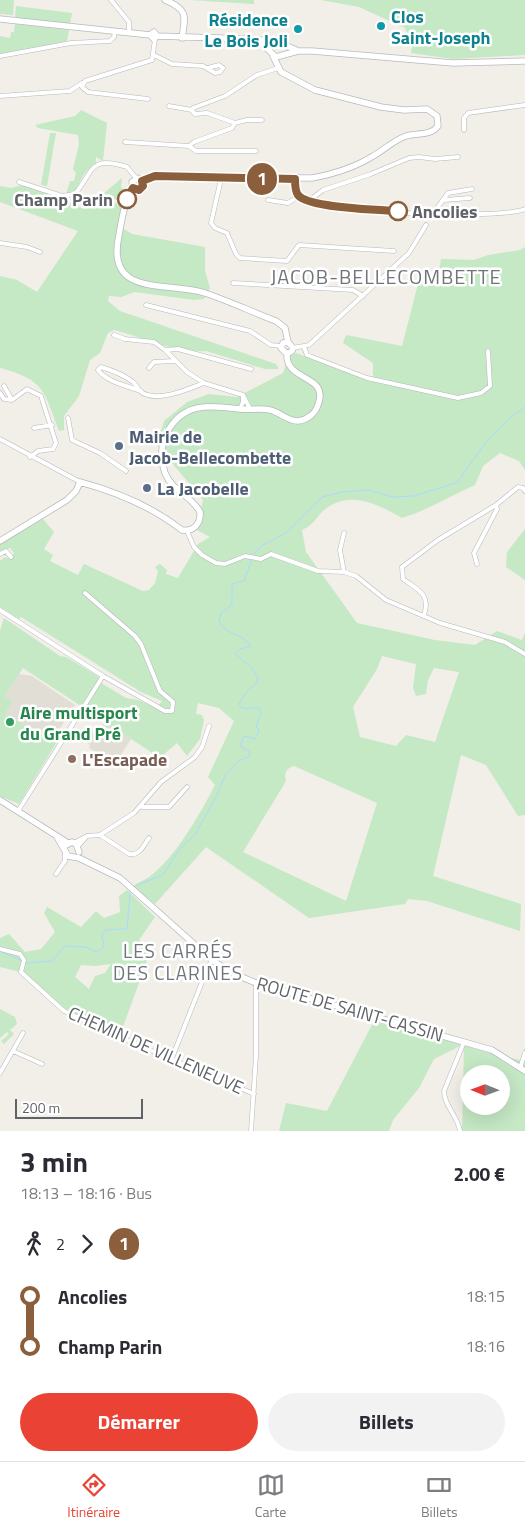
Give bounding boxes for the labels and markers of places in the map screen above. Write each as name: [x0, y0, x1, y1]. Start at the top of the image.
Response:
place label: Clos Saint-Joseph: [391, 3, 491, 51]
place label: Résidence Le Bois Joli: [204, 6, 288, 54]
marker: Clos Saint-Joseph: [375, 20, 387, 32]
marker: Résidence Le Bois Joli: [292, 23, 304, 35]
place label: Champ Parin: [14, 186, 113, 213]
marker: Champ Parin: [117, 189, 137, 209]
place label: Ancolies: [412, 198, 478, 225]
marker: Ancolies: [388, 201, 408, 221]
place label: Mairie de Jacob-Bellecombette: [129, 423, 291, 471]
marker: Mairie de Jacob-Bellecombette: [113, 440, 125, 452]
place label: La Jacobelle: [157, 475, 249, 502]
marker: La Jacobelle: [141, 482, 153, 494]
place label: Aire multisport du Grand Pré: [20, 699, 138, 747]
marker: Aire multisport du Grand Pré: [4, 716, 16, 728]
place label: L'Escapade: [82, 746, 167, 773]
marker: L'Escapade: [66, 753, 78, 765]

